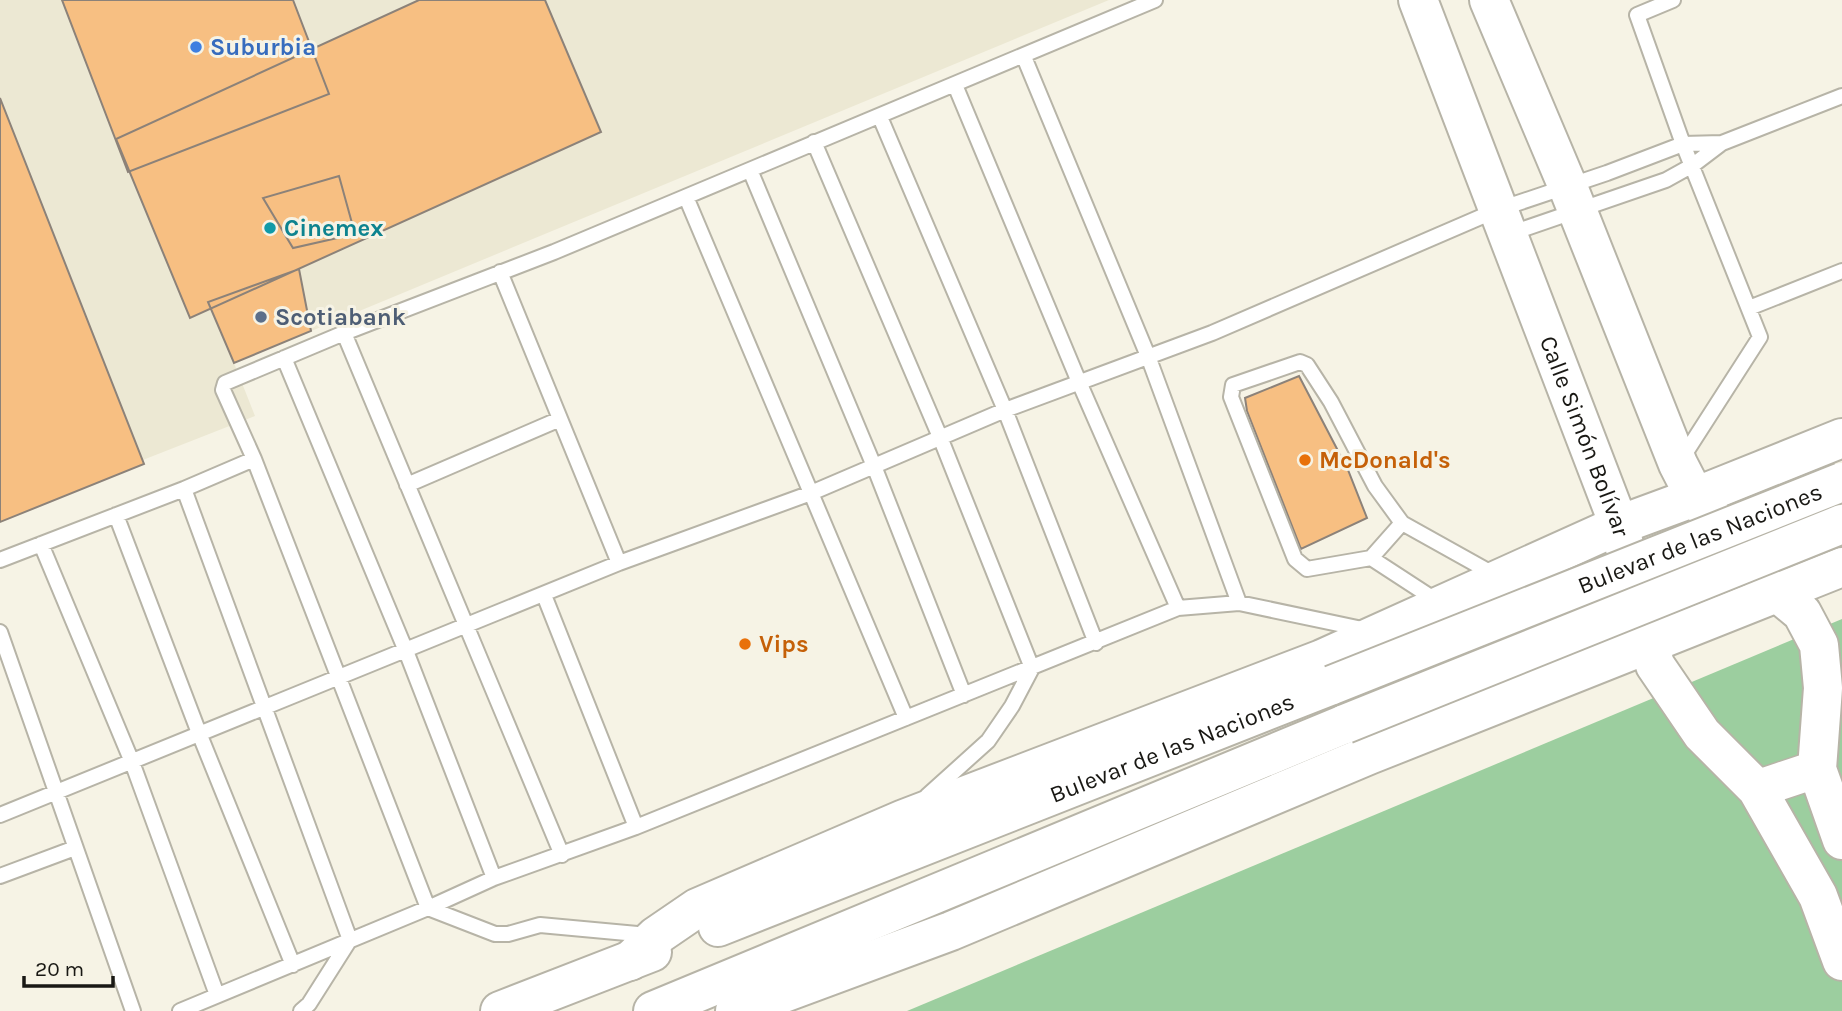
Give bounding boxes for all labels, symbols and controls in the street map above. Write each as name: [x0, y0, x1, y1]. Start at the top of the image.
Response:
place label: Suburbia: [210, 33, 316, 61]
marker: Suburbia: [188, 39, 204, 55]
place label: Cinemex: [284, 214, 384, 242]
marker: Cinemex: [262, 220, 278, 236]
place label: Scotiabank: [275, 303, 406, 331]
marker: Scotiabank: [253, 309, 269, 325]
street label: Calle Simón Bolívar: [1534, 332, 1635, 540]
place label: McDonald's: [1319, 446, 1451, 474]
marker: McDonald's: [1297, 452, 1313, 468]
street label: Bulevar de las Naciones: [1574, 477, 1826, 600]
place label: Vips: [759, 630, 809, 658]
marker: Vips: [737, 636, 753, 652]
street label: Bulevar de las Naciones: [1046, 687, 1298, 809]
scale bar: [24, 944, 114, 988]
text: 20 m: [35, 957, 84, 981]

